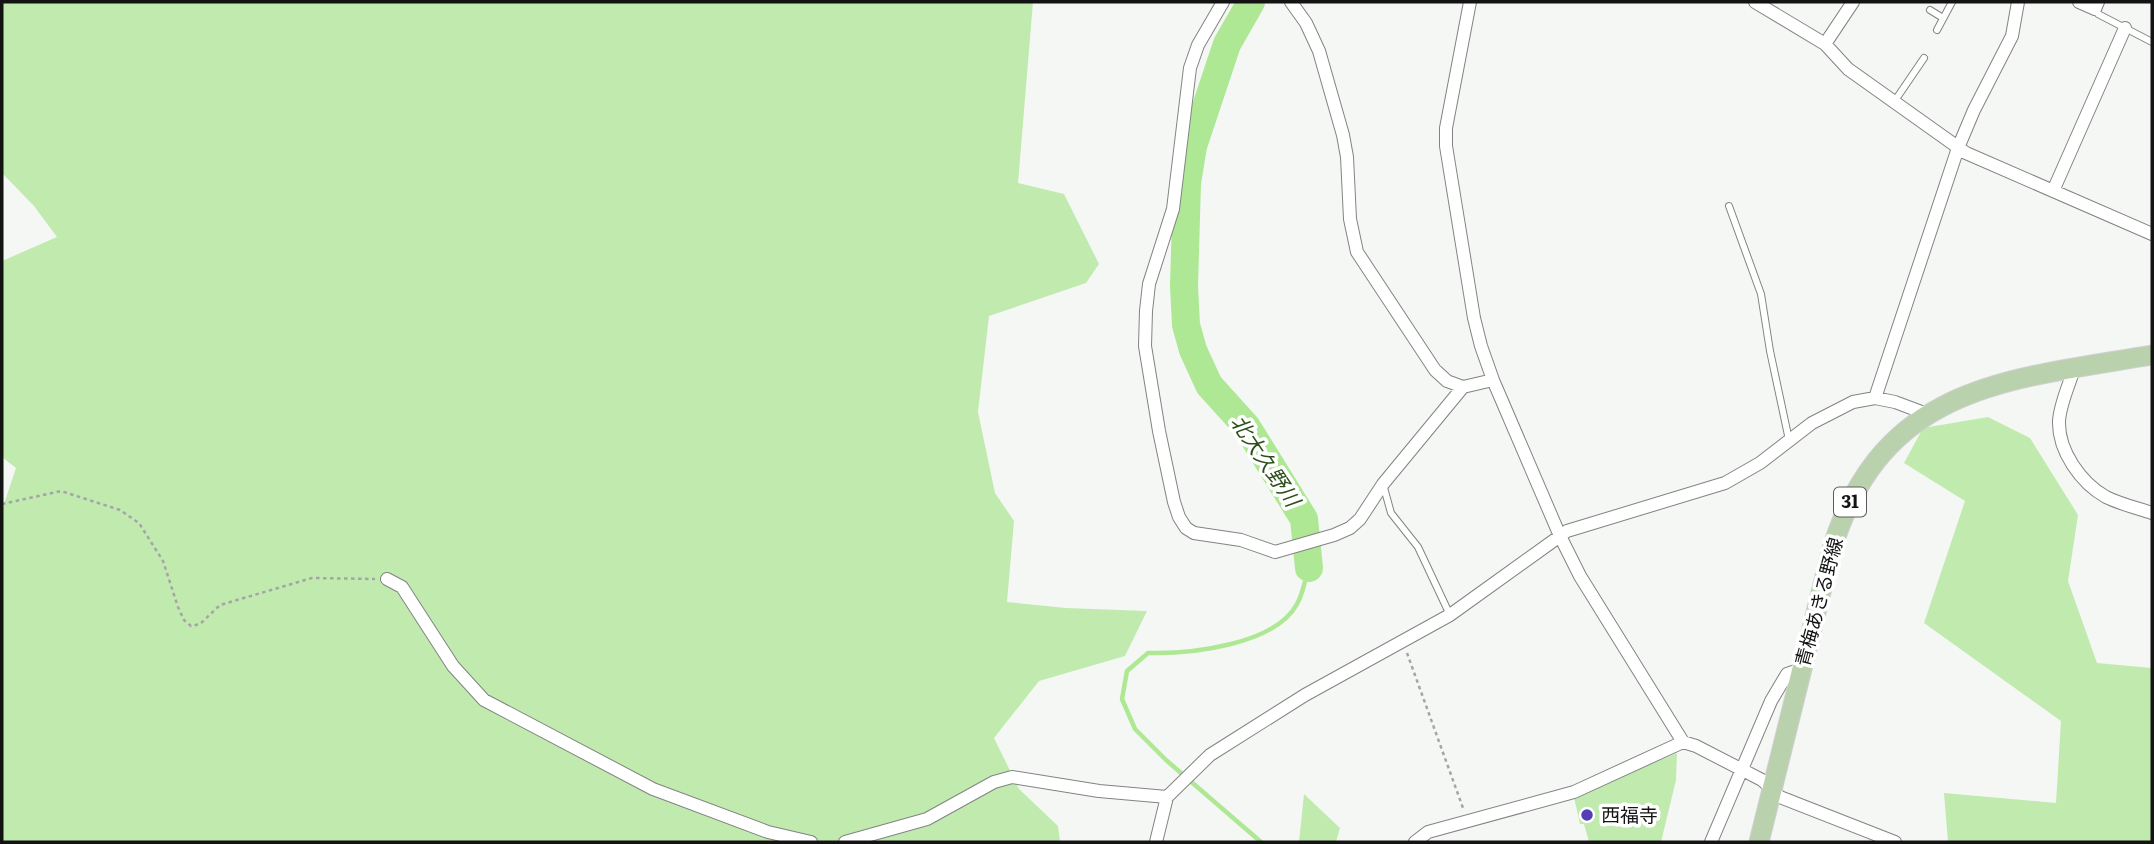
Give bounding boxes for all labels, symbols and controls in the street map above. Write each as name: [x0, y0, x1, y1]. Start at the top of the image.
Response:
water label: 北大久野川: [1225, 407, 1310, 513]
road number: 31: [1834, 488, 1866, 516]
street label: 青梅あきる野線: [1787, 534, 1849, 669]
place label: 西福寺: [1601, 800, 1658, 828]
marker: 西福寺: [1579, 807, 1595, 823]

